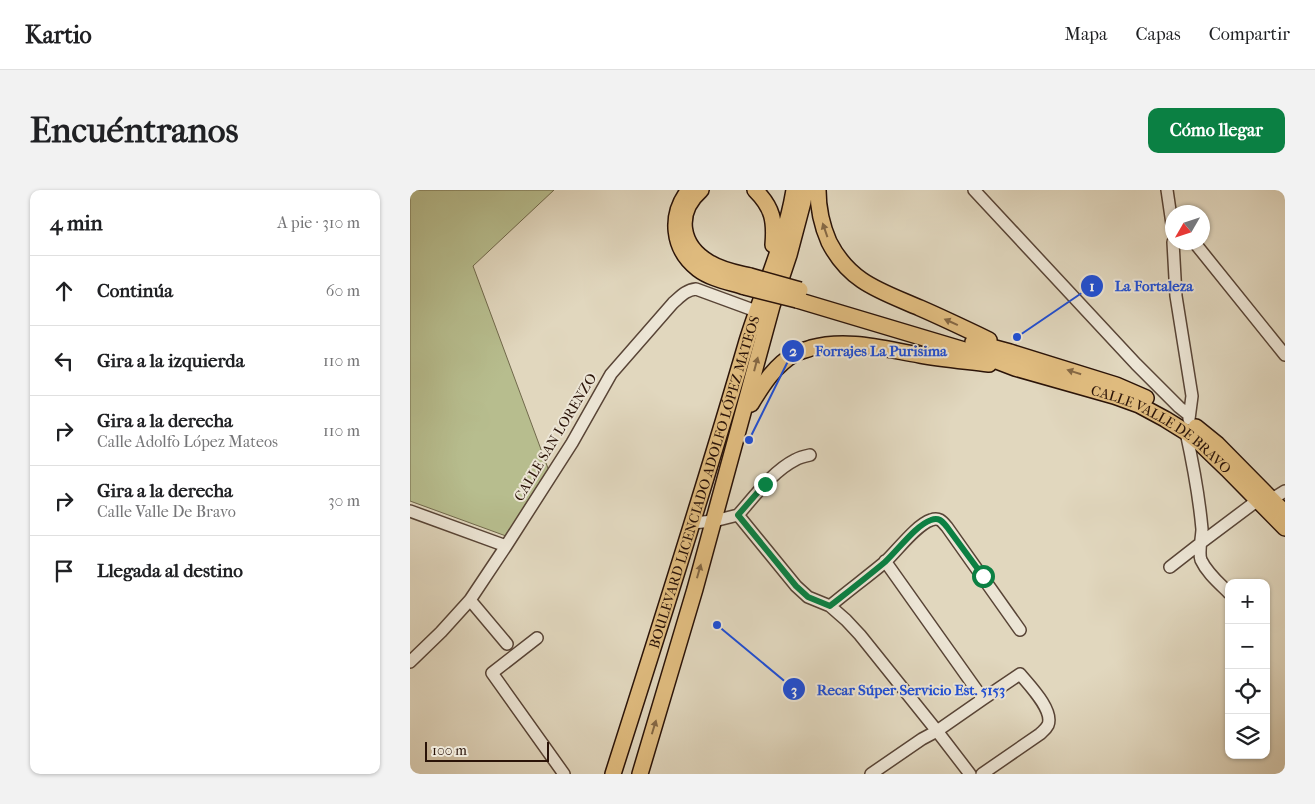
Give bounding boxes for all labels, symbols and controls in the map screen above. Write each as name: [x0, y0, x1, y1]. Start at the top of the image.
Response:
text: Kartio: [25, 21, 92, 49]
text: Mapa: [1065, 24, 1107, 45]
text: Capas: [1135, 24, 1181, 45]
text: Compartir: [1209, 24, 1290, 45]
button: Cómo llegar: [1148, 108, 1285, 153]
text: Encuéntranos: [30, 110, 238, 151]
north arrow: [1165, 205, 1210, 250]
text: 4 min: [50, 211, 103, 235]
text: A pie · 310 m: [277, 213, 360, 232]
one-way arrow: [821, 222, 829, 237]
callout: La Fortaleza: [1080, 271, 1203, 301]
icon: ahead: [50, 277, 78, 305]
text: 1: [1089, 277, 1095, 295]
text: La Fortaleza: [1115, 277, 1194, 295]
text: Continúa: [97, 280, 173, 302]
text: 60 m: [326, 281, 360, 300]
street label: BOULEVARD LICENCIADO ADOLFO LÓPEZ MATEOS: [646, 313, 764, 651]
one-way arrow: [944, 318, 958, 326]
callout: Forrajes La Purisima: [780, 336, 957, 366]
text: 2: [789, 342, 797, 360]
text: Forrajes La Purisima: [814, 342, 948, 360]
icon: left: [50, 347, 78, 375]
text: Gira a la izquierda: [97, 350, 244, 372]
text: 110 m: [323, 351, 360, 370]
one-way arrow: [753, 356, 761, 371]
one-way arrow: [1066, 368, 1081, 375]
street label: CALLE SAN LORENZO: [511, 370, 600, 504]
street label: CALLE VALLE DE BRAVO: [1089, 382, 1234, 477]
text: Gira a la derecha: [97, 410, 233, 432]
icon: right: [50, 417, 78, 445]
text: 110 m: [323, 421, 360, 440]
text: Calle Adolfo López Mateos: [97, 432, 278, 451]
route end: [754, 473, 777, 496]
text: Gira a la derecha: [97, 480, 233, 502]
icon: right: [50, 487, 78, 515]
text: 30 m: [328, 491, 360, 510]
text: Calle Valle De Bravo: [97, 502, 236, 521]
icon: arrive: [50, 557, 78, 585]
text: Llegada al destino: [97, 560, 243, 582]
one-way arrow: [696, 564, 704, 579]
route start: [972, 565, 995, 588]
map controls: [1225, 579, 1270, 759]
button: +: [1225, 579, 1270, 624]
button: −: [1225, 624, 1270, 669]
button: locate: [1225, 669, 1270, 714]
callout: Recar Súper Servicio Est. 5153: [782, 674, 1015, 704]
text: 3: [791, 681, 797, 699]
text: Recar Súper Servicio Est. 5153: [817, 681, 1005, 699]
button: layers: [1225, 714, 1270, 759]
one-way arrow: [650, 720, 658, 735]
scale bar: [425, 739, 549, 762]
text: 100 m: [432, 742, 467, 759]

